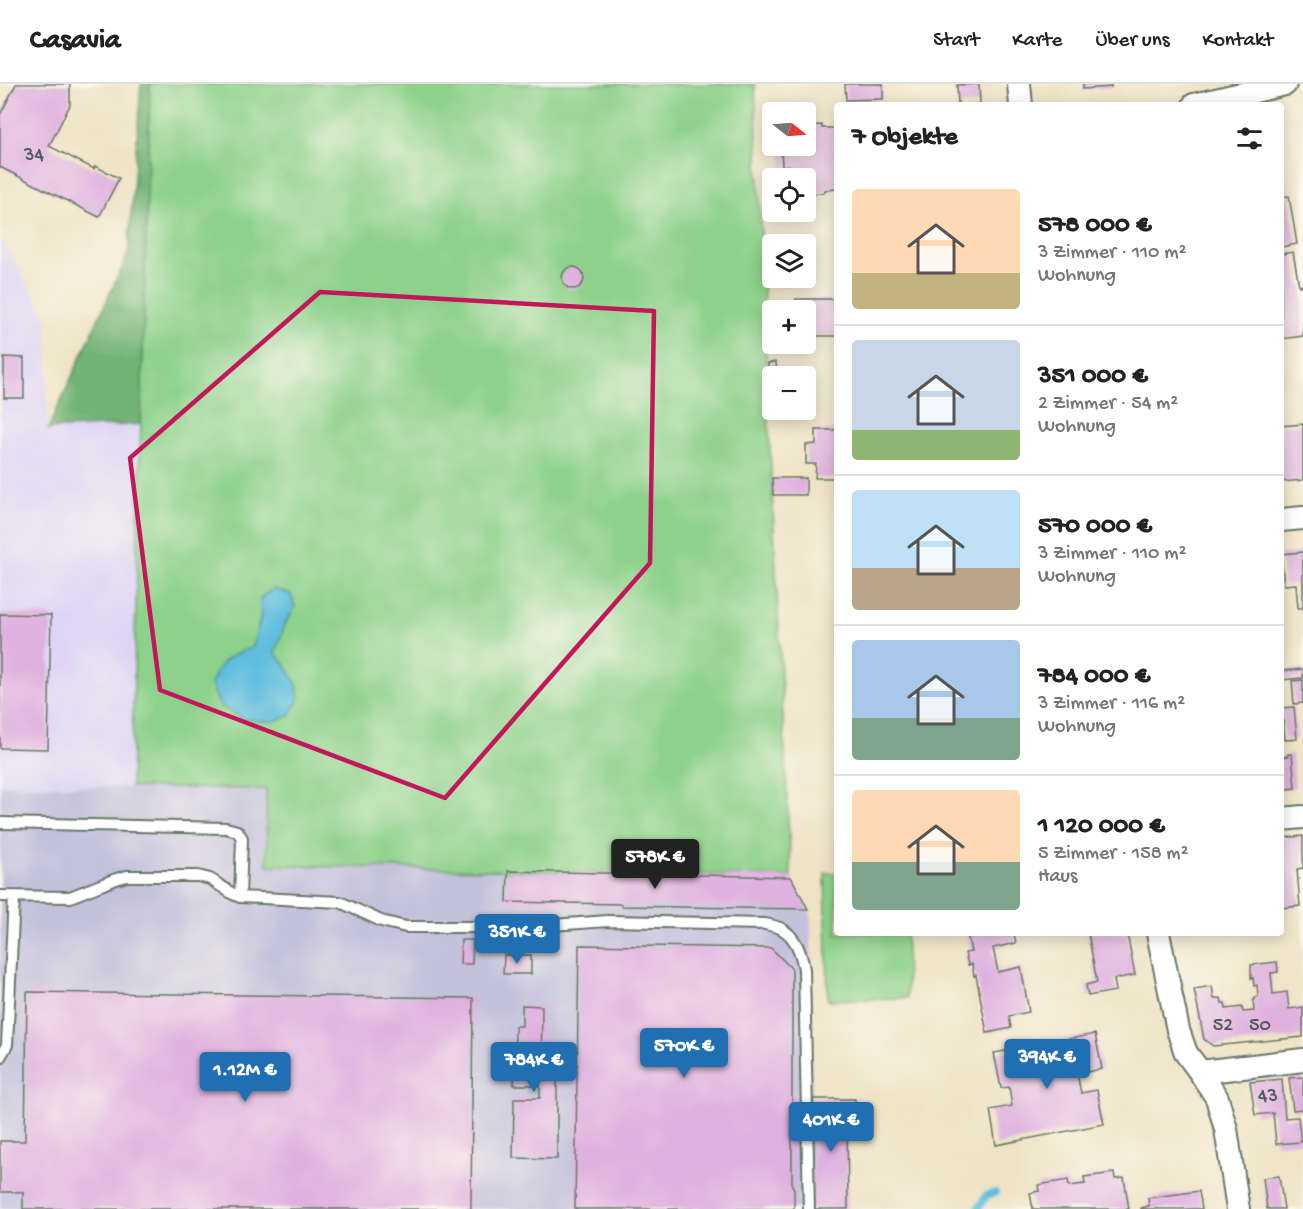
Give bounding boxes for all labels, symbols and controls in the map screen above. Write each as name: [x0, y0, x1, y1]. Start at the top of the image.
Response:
text: Casavia: [30, 25, 121, 58]
text: Start: [933, 29, 979, 54]
text: Karte: [1012, 29, 1062, 54]
text: Über uns: [1095, 29, 1169, 54]
text: Kontakt: [1202, 29, 1273, 54]
north arrow: [762, 102, 816, 156]
map controls: [762, 102, 816, 420]
icon: filters: [1233, 122, 1266, 155]
text: 7 Objekte: [852, 123, 958, 154]
house number: 34: [23, 145, 44, 168]
button: locate: [762, 168, 816, 222]
text: 578 000 €: [1038, 211, 1152, 242]
icon: home: [900, 213, 972, 285]
button: layers: [762, 234, 816, 288]
text: 3 Zimmer · 110 m²: [1038, 242, 1186, 265]
text: Wohnung: [1038, 265, 1116, 288]
button: +: [762, 300, 816, 354]
text: 351 000 €: [1038, 362, 1148, 393]
icon: home: [900, 364, 972, 436]
button: −: [762, 366, 816, 420]
text: 2 Zimmer · 54 m²: [1038, 393, 1178, 416]
text: Wohnung: [1038, 416, 1116, 439]
text: 570 000 €: [1038, 512, 1152, 543]
icon: home: [900, 514, 972, 586]
text: 3 Zimmer · 110 m²: [1038, 543, 1186, 566]
text: Wohnung: [1038, 566, 1116, 589]
text: 784 000 €: [1038, 662, 1150, 693]
icon: home: [900, 664, 972, 736]
text: 3 Zimmer · 116 m²: [1038, 693, 1185, 716]
text: Wohnung: [1038, 716, 1116, 739]
text: 1 120 000 €: [1038, 812, 1165, 843]
icon: home: [900, 814, 972, 886]
pin: 578K €: [606, 839, 704, 890]
text: 5 Zimmer · 158 m²: [1038, 843, 1189, 866]
text: 578K €: [625, 847, 685, 870]
text: Haus: [1038, 866, 1077, 889]
pin: 351K €: [468, 914, 566, 965]
text: 351K €: [489, 922, 545, 945]
house number: 52: [1213, 1015, 1233, 1038]
house number: 50: [1249, 1015, 1271, 1038]
pin: 570K €: [635, 1028, 733, 1079]
text: 570K €: [654, 1036, 714, 1059]
pin: 394K €: [998, 1039, 1096, 1090]
pin: 784K €: [485, 1042, 583, 1093]
text: 394K €: [1018, 1047, 1076, 1070]
text: 784K €: [505, 1050, 563, 1073]
pin: 1.12M €: [190, 1052, 300, 1103]
text: 1.12M €: [214, 1060, 276, 1083]
house number: 43: [1258, 1086, 1278, 1109]
pin: 401K €: [782, 1102, 880, 1153]
text: 401K €: [803, 1110, 859, 1133]

